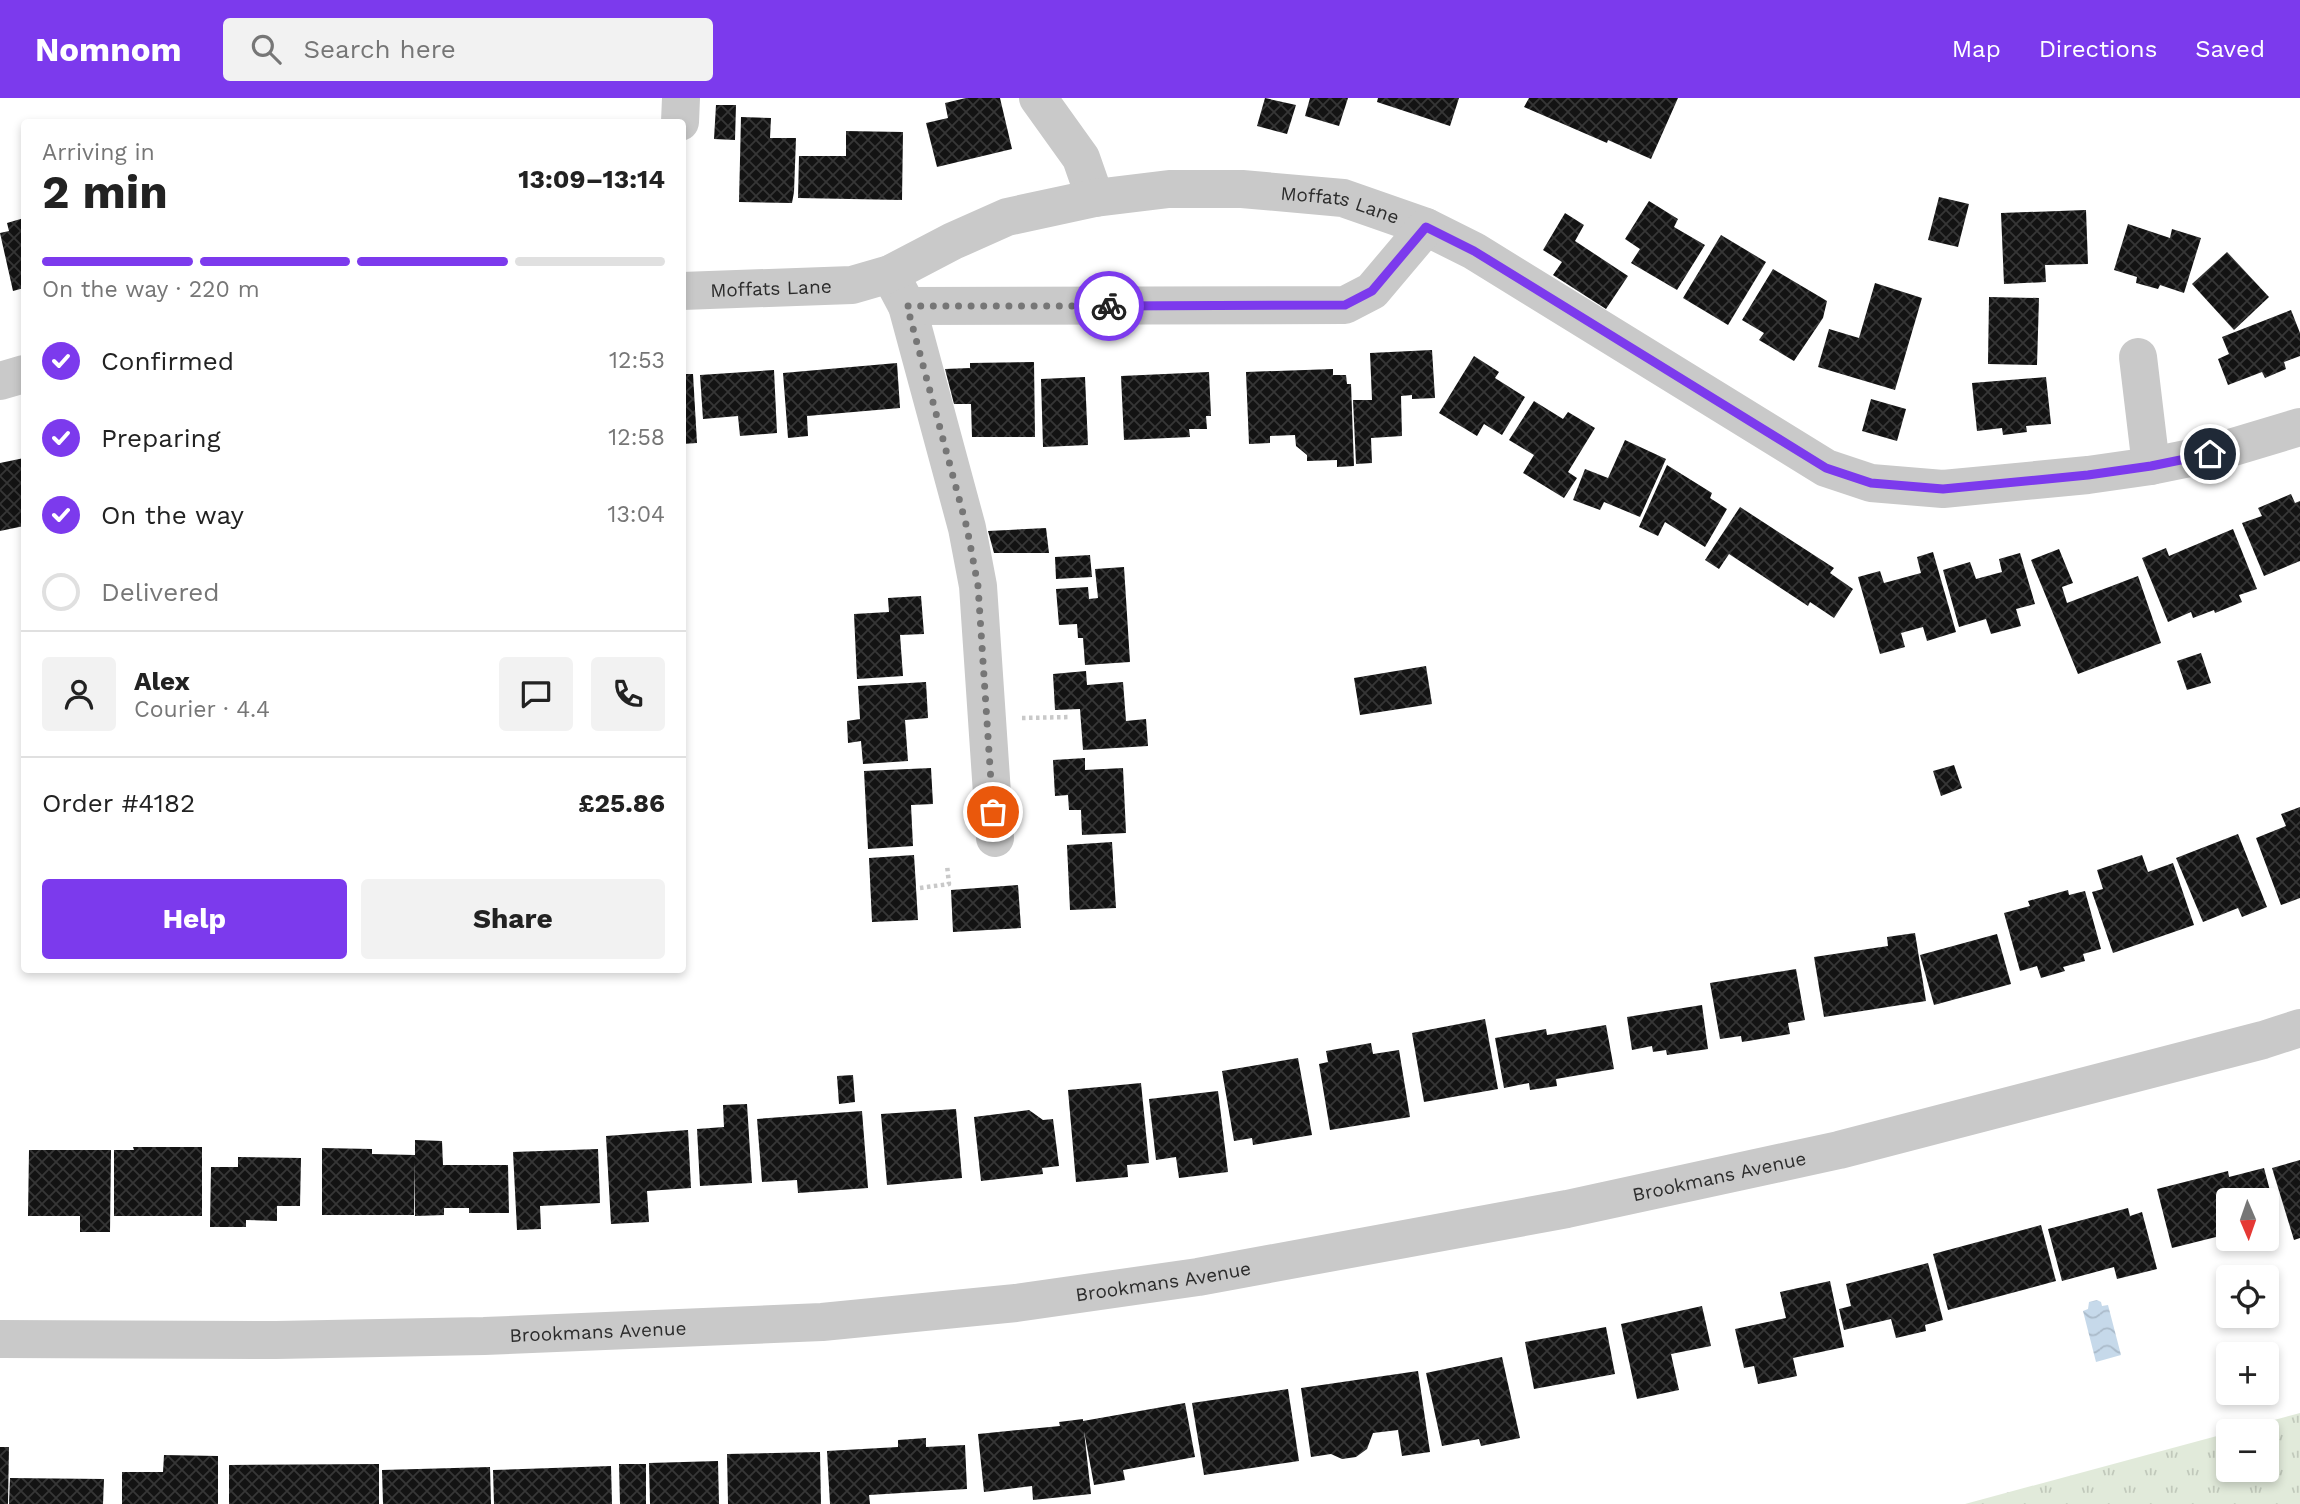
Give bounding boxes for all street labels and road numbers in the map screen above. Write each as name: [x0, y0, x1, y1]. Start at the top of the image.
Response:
street label: Moffats Lane: [1280, 181, 1402, 229]
street label: Moffats Lane: [710, 275, 832, 302]
street label: Brookmans Avenue: [1630, 1146, 1808, 1206]
street label: Brookmans Avenue: [1074, 1256, 1253, 1306]
street label: Brookmans Avenue: [509, 1317, 687, 1347]

